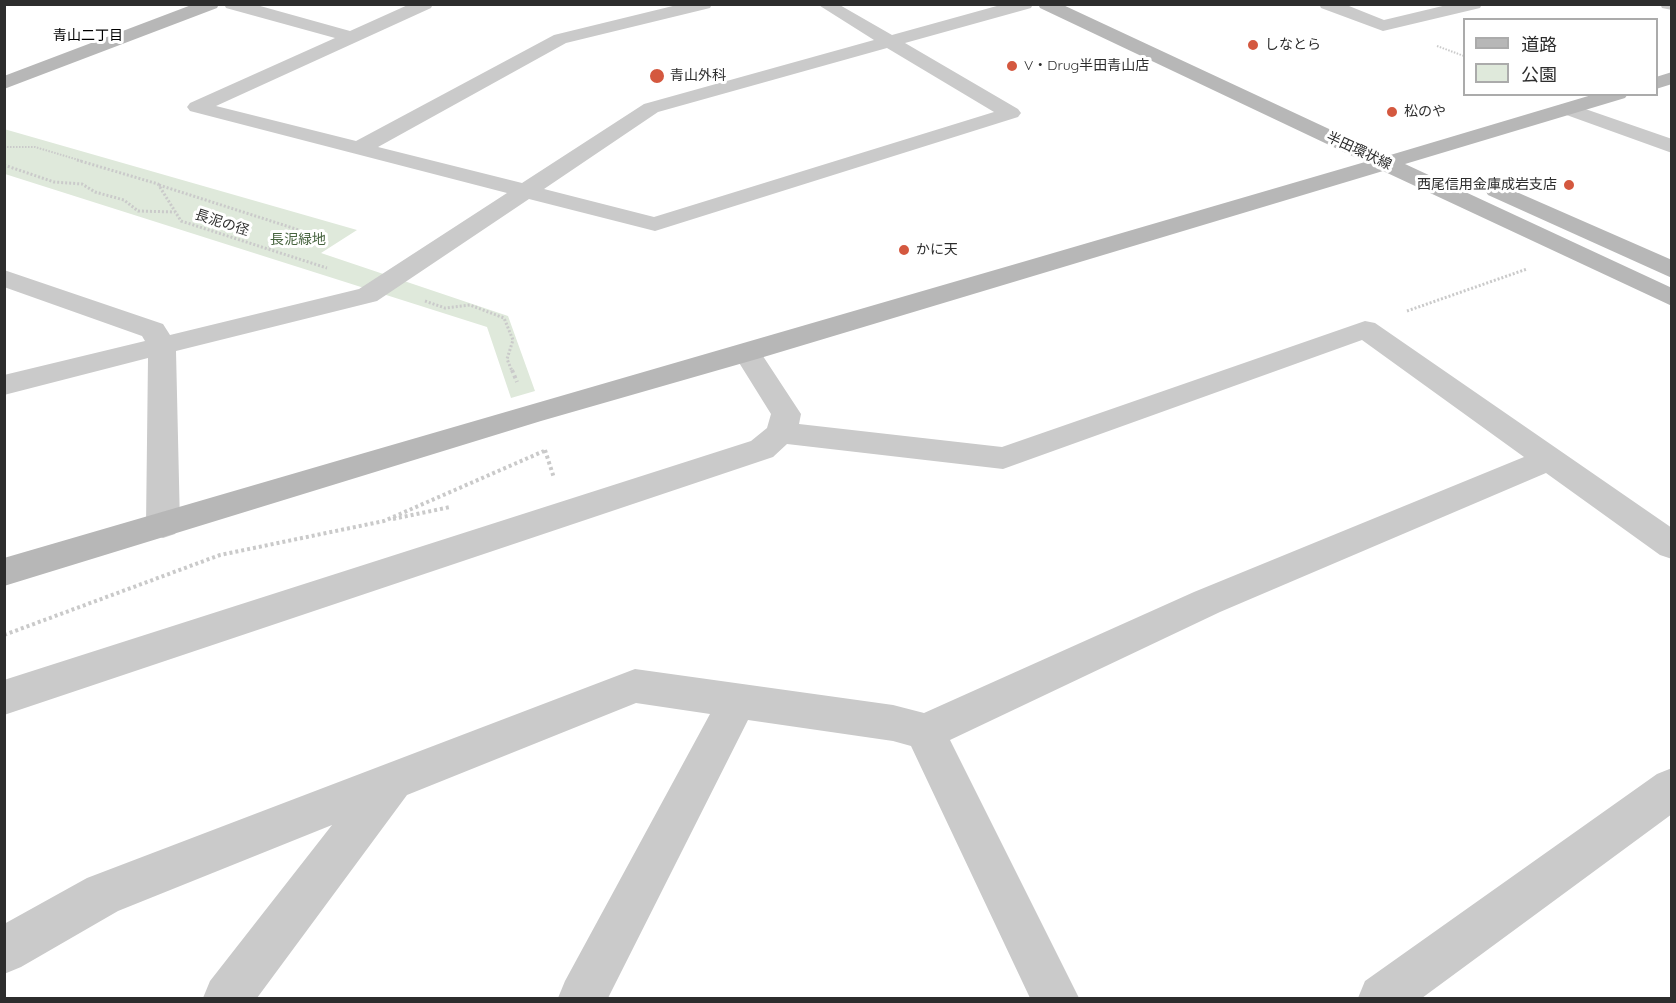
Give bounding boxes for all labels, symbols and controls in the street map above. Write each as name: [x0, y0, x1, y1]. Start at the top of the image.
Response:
legend: [1463, 18, 1658, 96]
district label: 青山二丁目: [53, 28, 123, 44]
text: 道路: [1521, 33, 1557, 56]
place label: しなとら: [1265, 37, 1321, 53]
marker: しなとら: [1246, 38, 1260, 52]
place label: V・Drug半田青山店: [1024, 58, 1149, 74]
marker: V・Drug半田青山店: [1005, 59, 1019, 73]
text: 公園: [1521, 63, 1557, 86]
marker: 青山外科: [648, 67, 666, 85]
place label: 青山外科: [670, 68, 726, 84]
place label: 松のや: [1404, 104, 1446, 120]
marker: 松のや: [1385, 105, 1399, 119]
street label: 半田環状線: [1324, 129, 1394, 173]
place label: 西尾信用金庫成岩支店: [1417, 177, 1557, 193]
marker: 西尾信用金庫成岩支店: [1562, 178, 1576, 192]
street label: 長泥の径: [193, 206, 251, 240]
park label: 長泥緑地: [270, 232, 326, 248]
place label: かに天: [916, 242, 958, 258]
marker: かに天: [897, 243, 911, 257]

